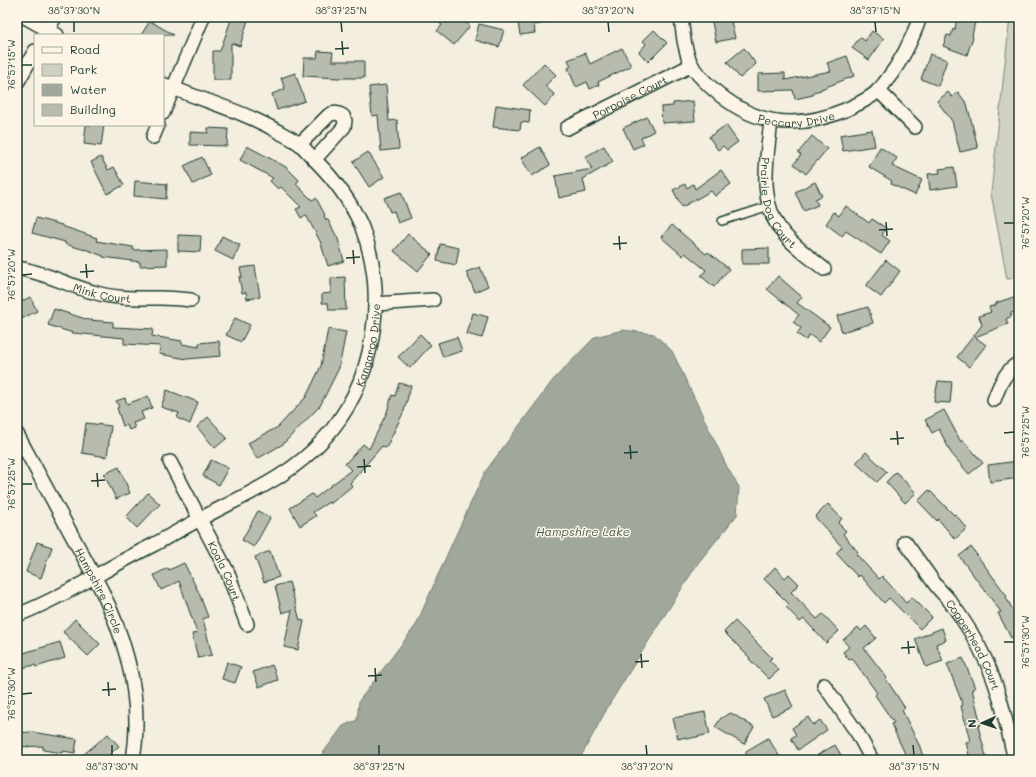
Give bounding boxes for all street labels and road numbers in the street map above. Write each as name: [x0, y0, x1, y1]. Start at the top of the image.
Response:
street label: Porpoise Court: [590, 71, 670, 122]
street label: Peccary Drive: [756, 107, 837, 130]
street label: Prairie Dog Court: [758, 157, 800, 251]
street label: Mink Court: [71, 279, 131, 305]
street label: Kangaroo Drive: [351, 303, 383, 388]
street label: Koala Court: [205, 538, 245, 603]
street label: Hampshire Circle: [72, 545, 127, 636]
street label: Copperhead Court: [943, 596, 1004, 692]

